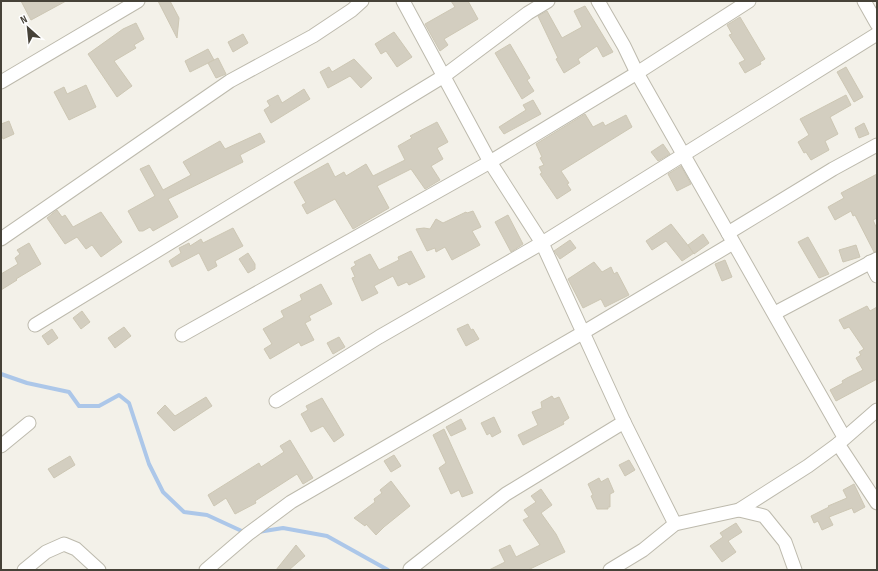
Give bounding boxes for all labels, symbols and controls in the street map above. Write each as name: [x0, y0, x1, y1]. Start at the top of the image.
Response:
north arrow: [8, 8, 48, 48]
text: N: [18, 12, 29, 27]

